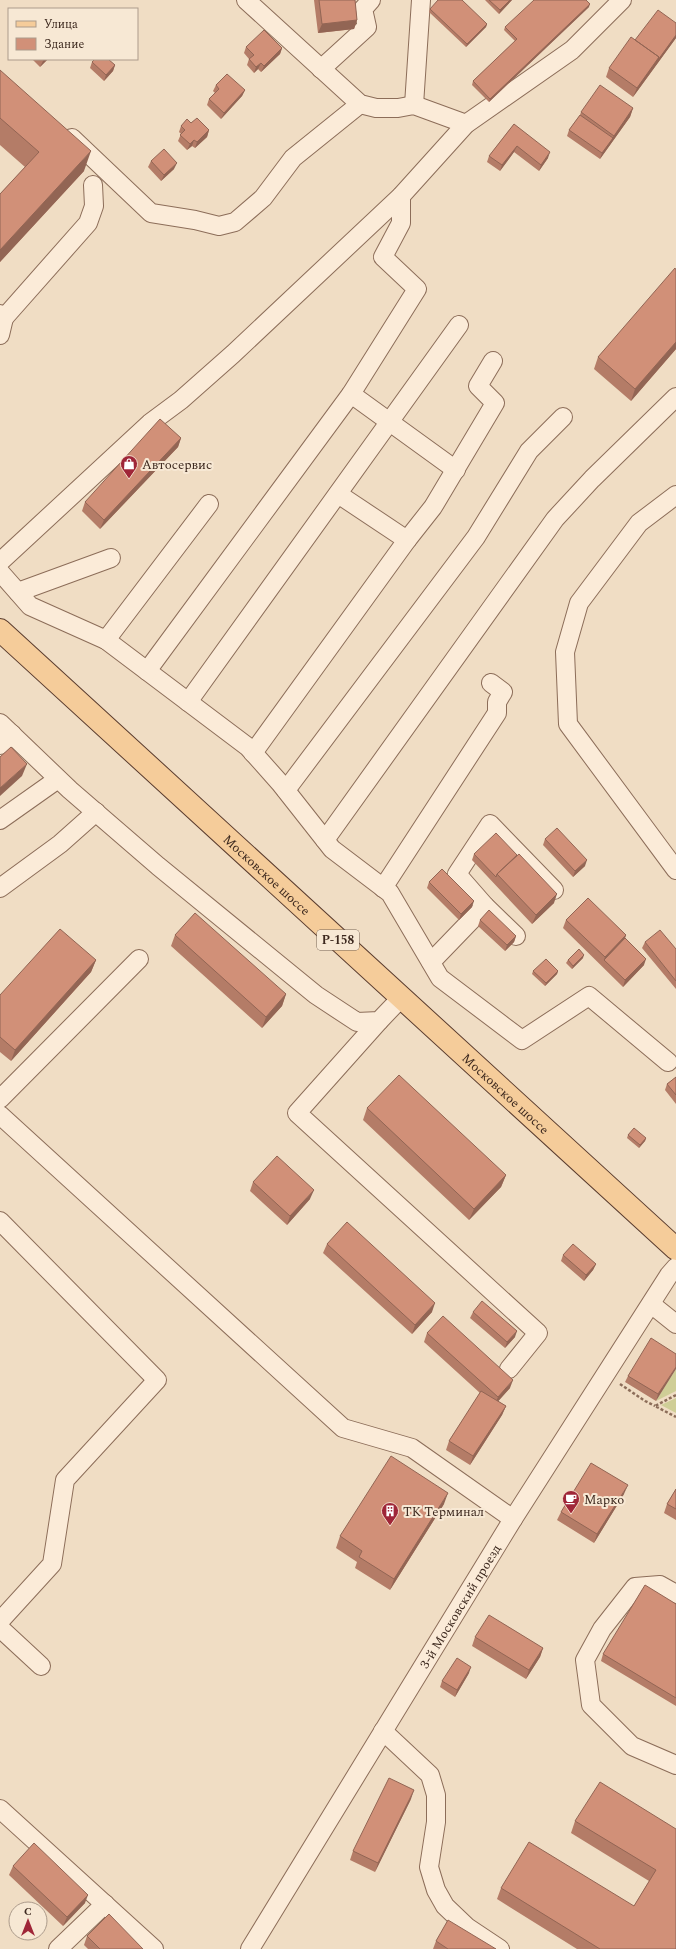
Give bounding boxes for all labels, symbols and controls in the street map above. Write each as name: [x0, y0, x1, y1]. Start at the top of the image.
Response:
legend: [8, 8, 138, 60]
text: Улица: [44, 15, 78, 34]
text: Здание: [44, 35, 84, 54]
shop icon: Автосервис: [119, 454, 139, 479]
place label: Автосервис: [142, 455, 212, 475]
street label: Московское шоссе: [218, 830, 315, 921]
road number: Р-158: [317, 930, 359, 950]
street label: Московское шоссе: [457, 1049, 553, 1139]
cafe icon: Марко: [561, 1489, 581, 1514]
place label: Марко: [584, 1490, 624, 1510]
building icon: ТК Терминал: [380, 1501, 400, 1526]
place label: ТК Терминал: [403, 1502, 484, 1522]
street label: 3-й Московский проезд: [415, 1541, 506, 1673]
north arrow: [8, 1901, 48, 1941]
text: С: [24, 1903, 32, 1920]

